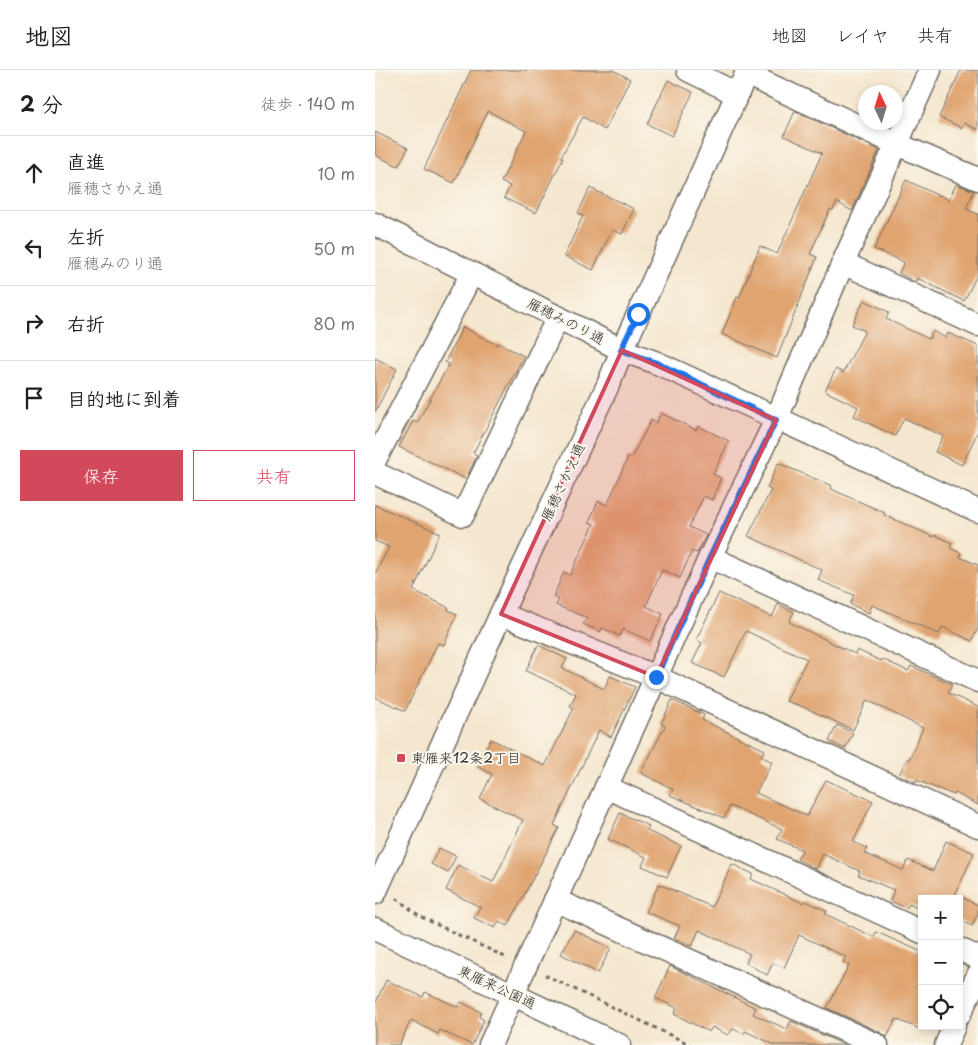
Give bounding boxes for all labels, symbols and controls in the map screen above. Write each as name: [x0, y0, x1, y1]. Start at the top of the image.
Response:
text: 地図: [25, 17, 73, 53]
text: 地図: [772, 21, 808, 48]
text: レイヤ: [836, 21, 889, 48]
text: 共有: [917, 21, 953, 48]
north arrow: [858, 85, 903, 130]
text: 2 分: [20, 87, 62, 119]
text: 徒歩 · 140 m: [261, 91, 355, 115]
text: 直進: [67, 147, 105, 175]
icon: ahead: [20, 159, 48, 187]
text: 10 m: [318, 161, 355, 185]
text: 雁穂さかえ通: [67, 175, 163, 199]
text: 左折: [67, 222, 105, 250]
icon: left: [20, 234, 48, 262]
text: 50 m: [314, 236, 355, 260]
text: 雁穂みのり通: [67, 250, 163, 274]
street label: 雁穂みのり通: [524, 292, 608, 349]
route start: [627, 303, 650, 326]
icon: right: [20, 309, 48, 337]
text: 右折: [67, 309, 105, 337]
text: 80 m: [313, 311, 355, 335]
icon: arrive: [20, 384, 48, 412]
text: 目的地に到着: [67, 384, 181, 412]
street label: 雁穂さかえ通: [535, 439, 590, 524]
button: 保存: [20, 450, 183, 501]
button: 共有: [193, 450, 355, 501]
route end: [645, 666, 668, 689]
place label: 東雁来12条2丁目: [411, 747, 521, 768]
marker: 東雁来12条2丁目: [395, 752, 407, 764]
map controls: [918, 895, 963, 1030]
button: +: [918, 895, 963, 940]
button: −: [918, 940, 963, 985]
street label: 東雁来公園通: [455, 959, 540, 1014]
button: locate: [918, 985, 963, 1030]

